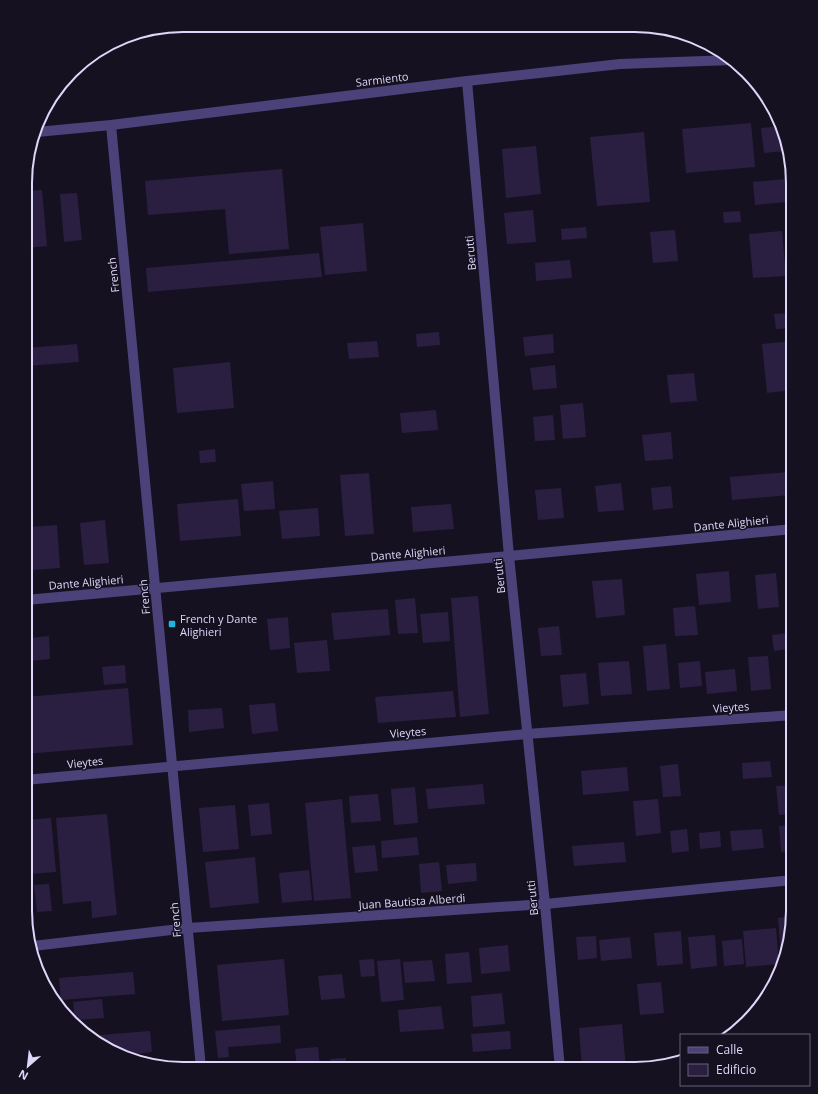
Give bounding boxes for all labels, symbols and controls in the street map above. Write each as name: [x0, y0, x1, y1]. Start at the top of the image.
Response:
street label: Sarmiento: [355, 68, 410, 90]
street label: Berutti: [461, 235, 479, 271]
street label: French: [104, 257, 122, 293]
street label: Dante Alighieri: [693, 512, 769, 534]
street label: Dante Alighieri: [370, 542, 446, 564]
street label: Berutti: [490, 558, 508, 594]
street label: Dante Alighieri: [48, 571, 124, 593]
street label: French: [135, 579, 153, 615]
place label: French y Dante Alighieri: [180, 611, 257, 639]
marker: French y Dante Alighieri: [167, 619, 177, 629]
street label: Vieytes: [712, 698, 750, 716]
street label: Vieytes: [389, 723, 427, 741]
street label: Vieytes: [66, 753, 104, 771]
street label: Berutti: [523, 880, 541, 916]
street label: Juan Bautista Alberdi: [357, 890, 466, 912]
street label: French: [166, 902, 184, 938]
legend: [680, 1034, 810, 1086]
text: Calle: [716, 1041, 743, 1058]
north arrow: [8, 1046, 48, 1086]
text: Edificio: [716, 1061, 756, 1078]
text: N: [16, 1067, 31, 1084]

